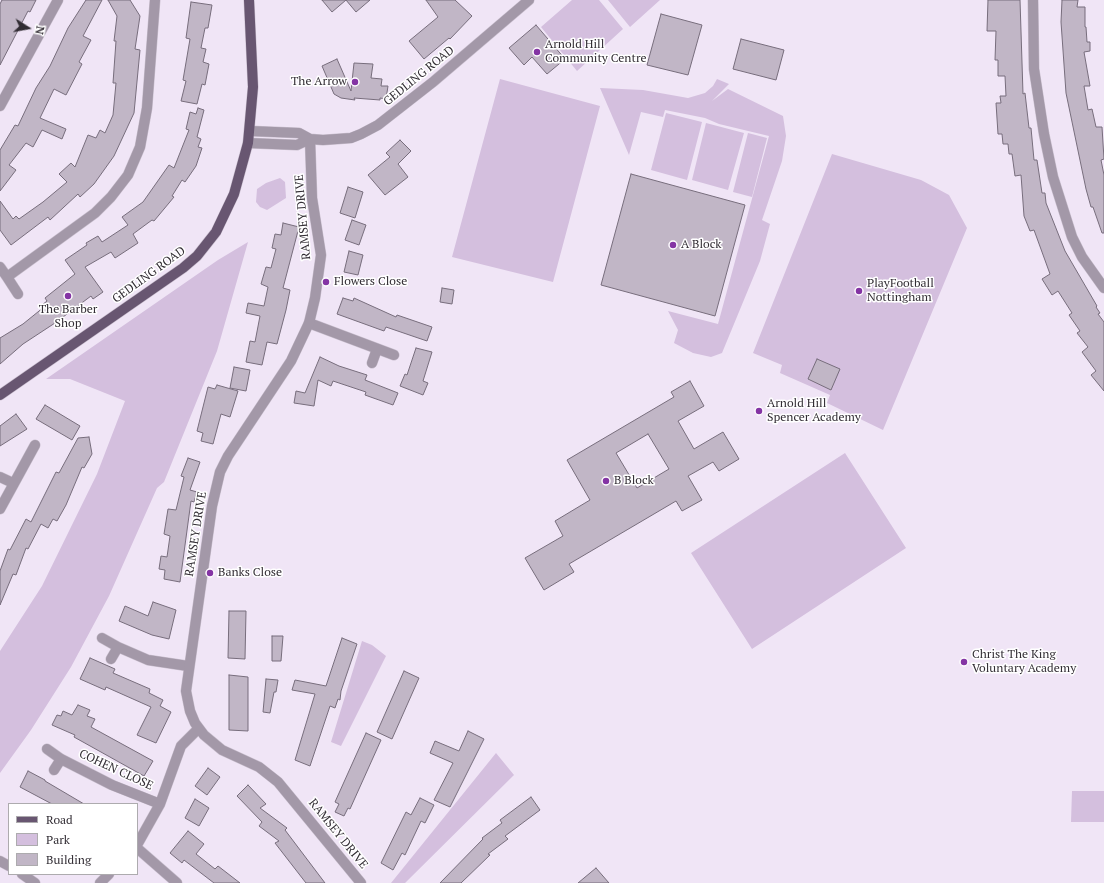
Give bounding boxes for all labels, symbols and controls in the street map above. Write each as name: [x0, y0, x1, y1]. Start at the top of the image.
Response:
north arrow: [8, 8, 48, 48]
text: N: [32, 25, 47, 36]
place label: Arnold Hill Community Centre: [545, 38, 647, 66]
street label: GEDLING ROAD: [381, 43, 457, 109]
marker: Arnold Hill Community Centre: [532, 47, 542, 57]
place label: The Arrow: [291, 75, 347, 89]
marker: The Arrow: [350, 77, 360, 87]
street label: RAMSEY DRIVE: [292, 174, 314, 260]
place label: A Block: [681, 238, 722, 252]
marker: A Block: [668, 240, 678, 250]
street label: GEDLING ROAD: [110, 244, 188, 306]
place label: Flowers Close: [334, 275, 407, 289]
marker: Flowers Close: [321, 277, 331, 287]
place label: PlayFootball Nottingham: [867, 277, 934, 305]
marker: PlayFootball Nottingham: [854, 286, 864, 296]
marker: The Barber Shop: [63, 291, 73, 301]
place label: The Barber Shop: [39, 303, 97, 331]
place label: Arnold Hill Spencer Academy: [767, 397, 861, 425]
marker: Arnold Hill Spencer Academy: [754, 406, 764, 416]
place label: B Block: [614, 474, 654, 488]
marker: B Block: [601, 476, 611, 486]
street label: RAMSEY DRIVE: [182, 490, 210, 578]
place label: Banks Close: [218, 566, 282, 580]
marker: Banks Close: [205, 568, 215, 578]
place label: Christ The King Voluntary Academy: [972, 648, 1076, 676]
marker: Christ The King Voluntary Academy: [959, 657, 969, 667]
street label: COHEN CLOSE: [77, 747, 155, 793]
street label: RAMSEY DRIVE: [305, 796, 371, 872]
legend: [8, 803, 138, 875]
text: Road: [46, 812, 73, 827]
text: Park: [46, 832, 70, 847]
text: Building: [46, 852, 91, 867]

